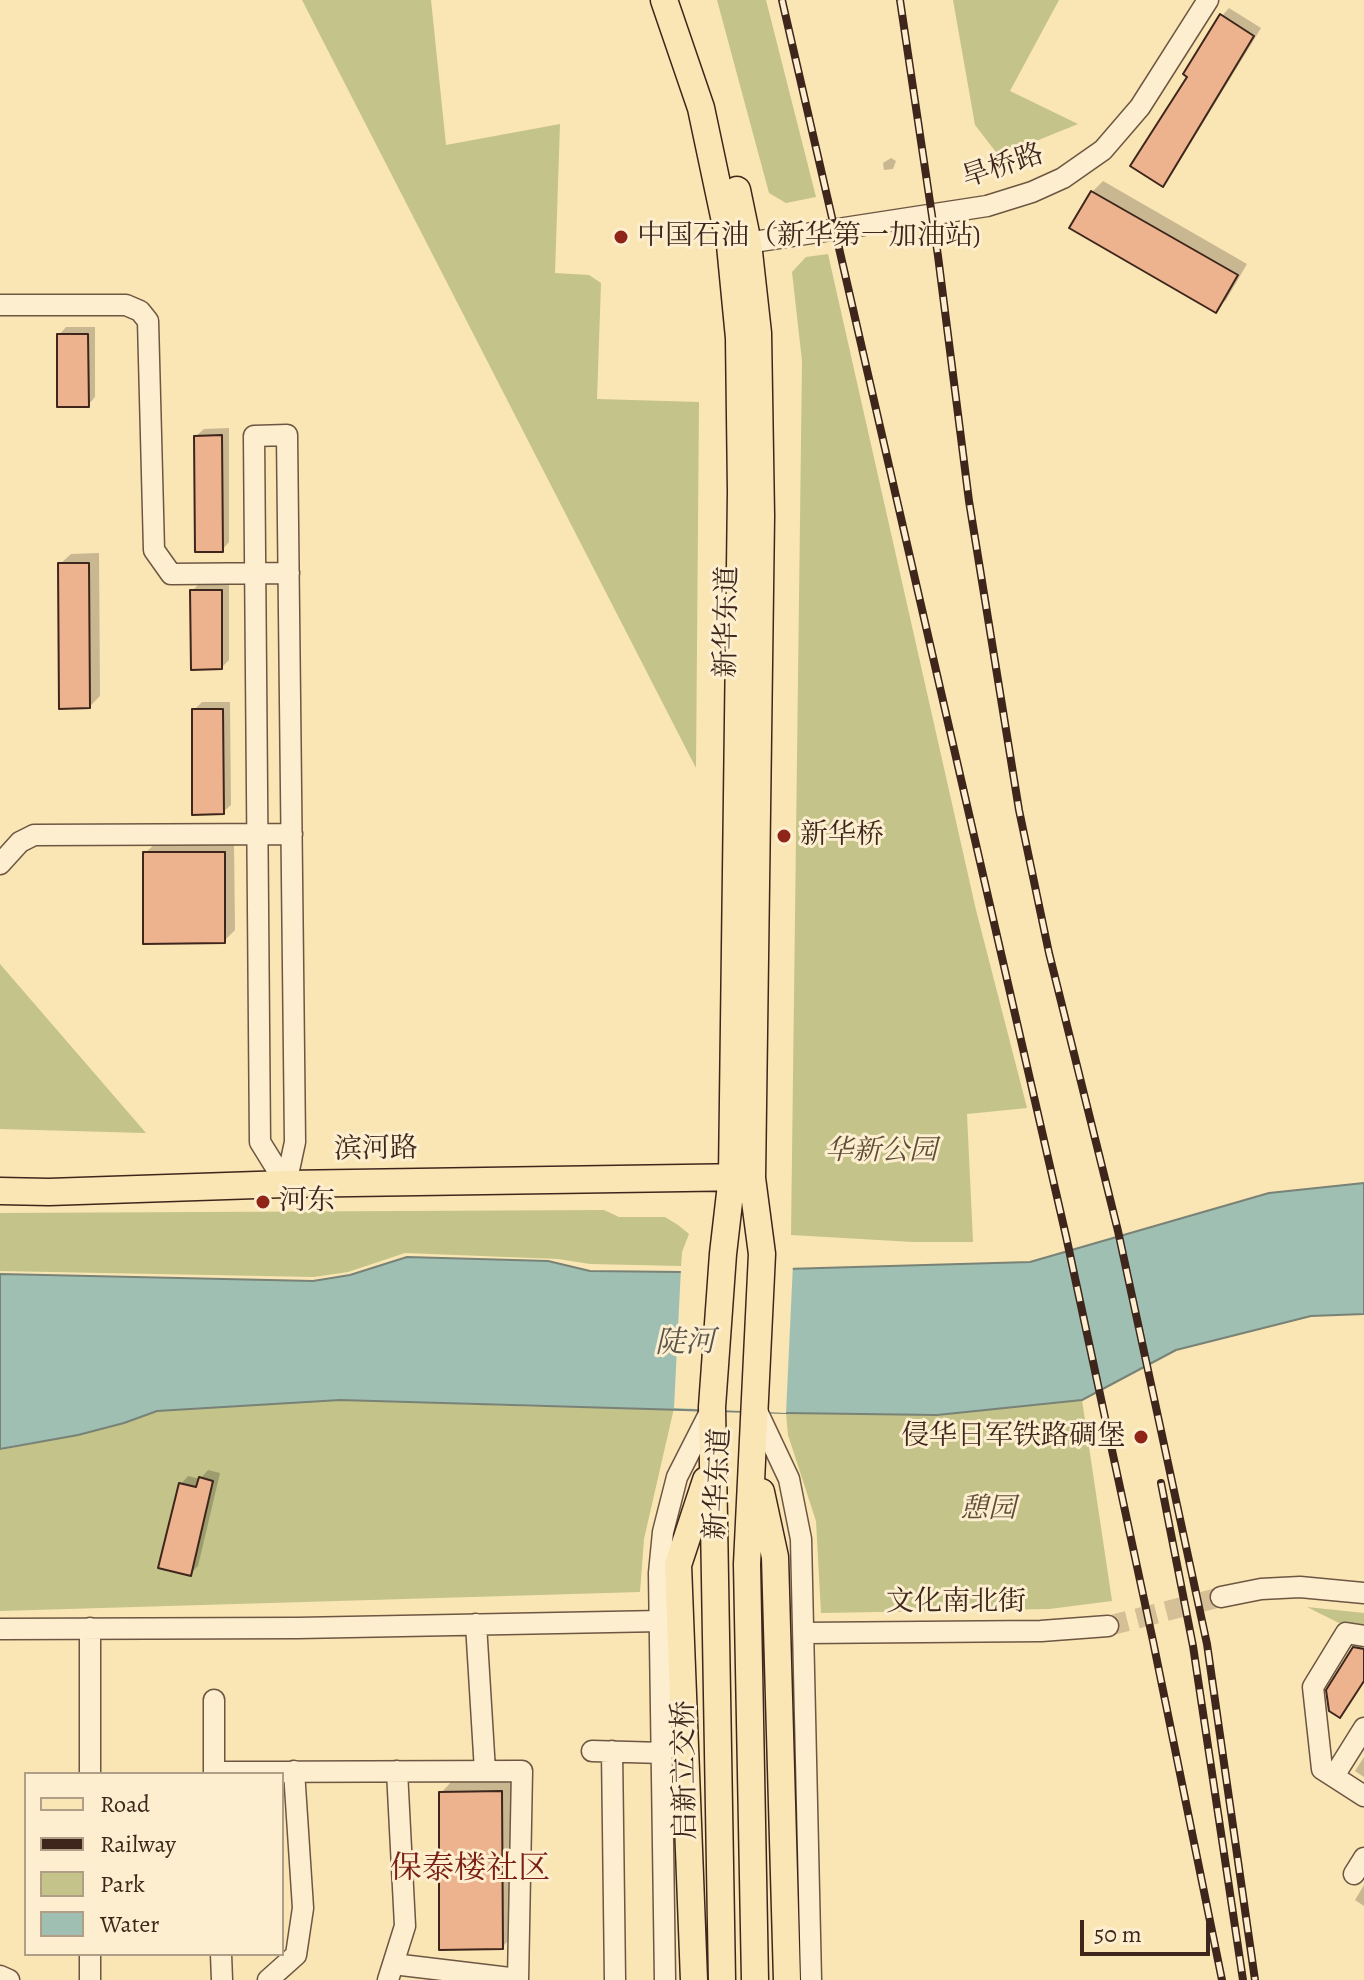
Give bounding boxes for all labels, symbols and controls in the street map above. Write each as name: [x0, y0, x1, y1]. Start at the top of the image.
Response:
street label: 旱桥路: [958, 138, 1048, 196]
place label: 中国石油（新华第一加油站): [637, 220, 981, 254]
marker: 中国石油（新华第一加油站): [612, 228, 630, 246]
street label: 新华东道: [710, 566, 746, 678]
place label: 新华桥: [800, 819, 884, 853]
marker: 新华桥: [775, 827, 793, 845]
street label: 滨河路: [334, 1132, 418, 1168]
park label: 华新公园: [825, 1135, 937, 1169]
place label: 河东: [279, 1185, 335, 1219]
marker: 河东: [254, 1193, 272, 1211]
water label: 陡河: [655, 1325, 715, 1363]
place label: 侵华日军铁路碉堡: [901, 1420, 1125, 1454]
street label: 新华东道: [699, 1427, 739, 1541]
marker: 侵华日军铁路碉堡: [1132, 1428, 1150, 1446]
park label: 憩园: [960, 1493, 1016, 1527]
street label: 文化南北街: [886, 1586, 1026, 1620]
street label: 启新立交桥: [668, 1700, 704, 1840]
legend: [24, 1772, 284, 1956]
text: Road: [100, 1788, 150, 1820]
text: Railway: [100, 1828, 176, 1860]
district label: 保泰楼社区: [390, 1851, 550, 1889]
text: Park: [100, 1868, 145, 1900]
scale bar: [1084, 1904, 1214, 1954]
text: Water: [100, 1908, 160, 1940]
text: 50 m: [1094, 1918, 1142, 1950]

